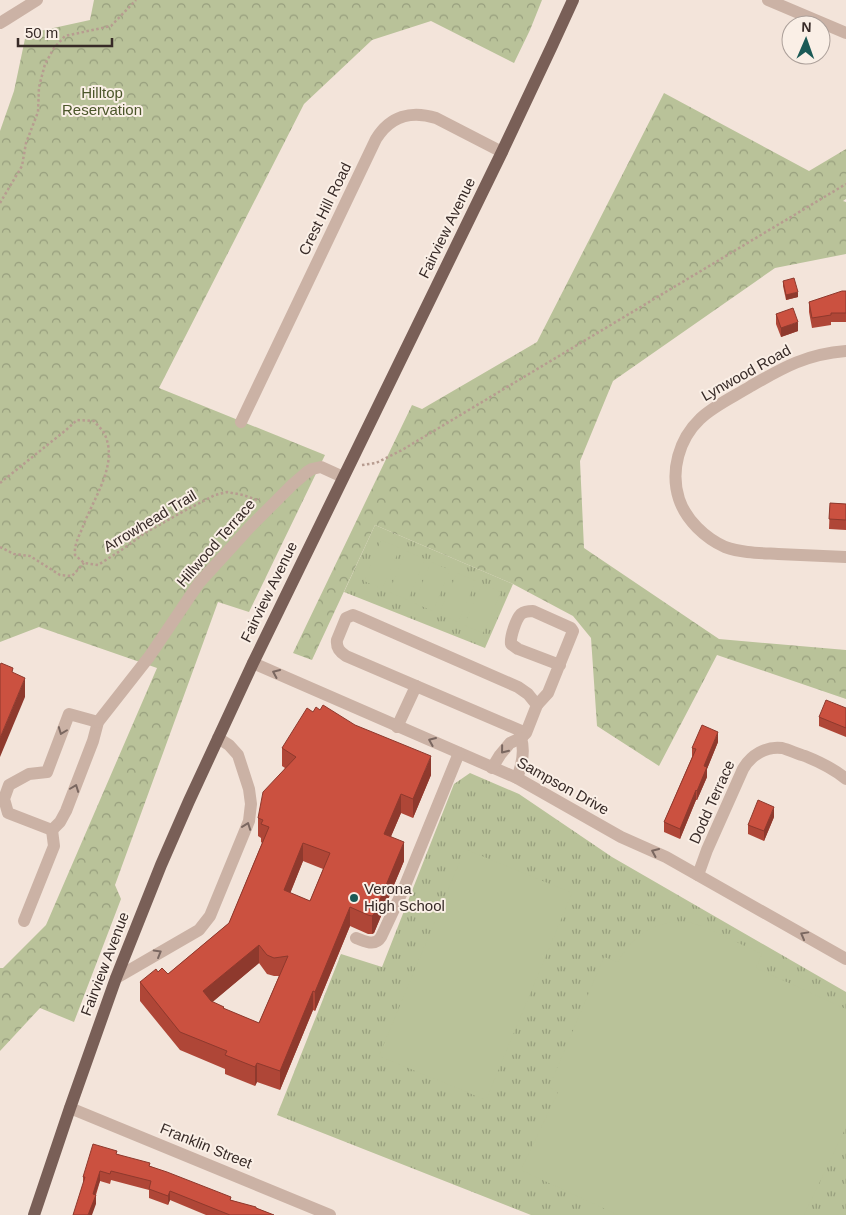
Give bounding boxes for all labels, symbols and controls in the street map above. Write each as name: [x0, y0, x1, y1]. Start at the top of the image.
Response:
scale bar: [18, 15, 111, 47]
north arrow: [781, 15, 831, 65]
text: N: [801, 19, 812, 35]
text: 50 m: [25, 24, 58, 41]
park label: Hilltop Reservation: [62, 84, 142, 118]
street label: Crest Hill Road: [295, 160, 354, 258]
street label: Fairview Avenue: [415, 175, 478, 281]
street label: Lynwood Road: [698, 341, 793, 404]
street label: Arrowhead Trail: [100, 486, 199, 555]
street label: Hillwood Terrace: [173, 495, 258, 590]
street label: Fairview Avenue: [237, 539, 300, 645]
one-way arrow: [272, 669, 281, 680]
one-way arrow: [58, 727, 68, 735]
one-way arrow: [428, 737, 437, 748]
one-way arrow: [502, 744, 510, 753]
street label: Sampson Drive: [514, 753, 612, 818]
street label: Dodd Terrace: [686, 757, 738, 846]
one-way arrow: [69, 784, 79, 793]
one-way arrow: [241, 822, 251, 831]
one-way arrow: [651, 848, 660, 859]
place label: Verona High School: [364, 880, 445, 914]
marker: Verona High School: [348, 892, 360, 904]
street label: Fairview Avenue: [77, 910, 132, 1018]
one-way arrow: [800, 931, 809, 941]
one-way arrow: [153, 950, 162, 960]
street label: Franklin Street: [158, 1119, 255, 1172]

